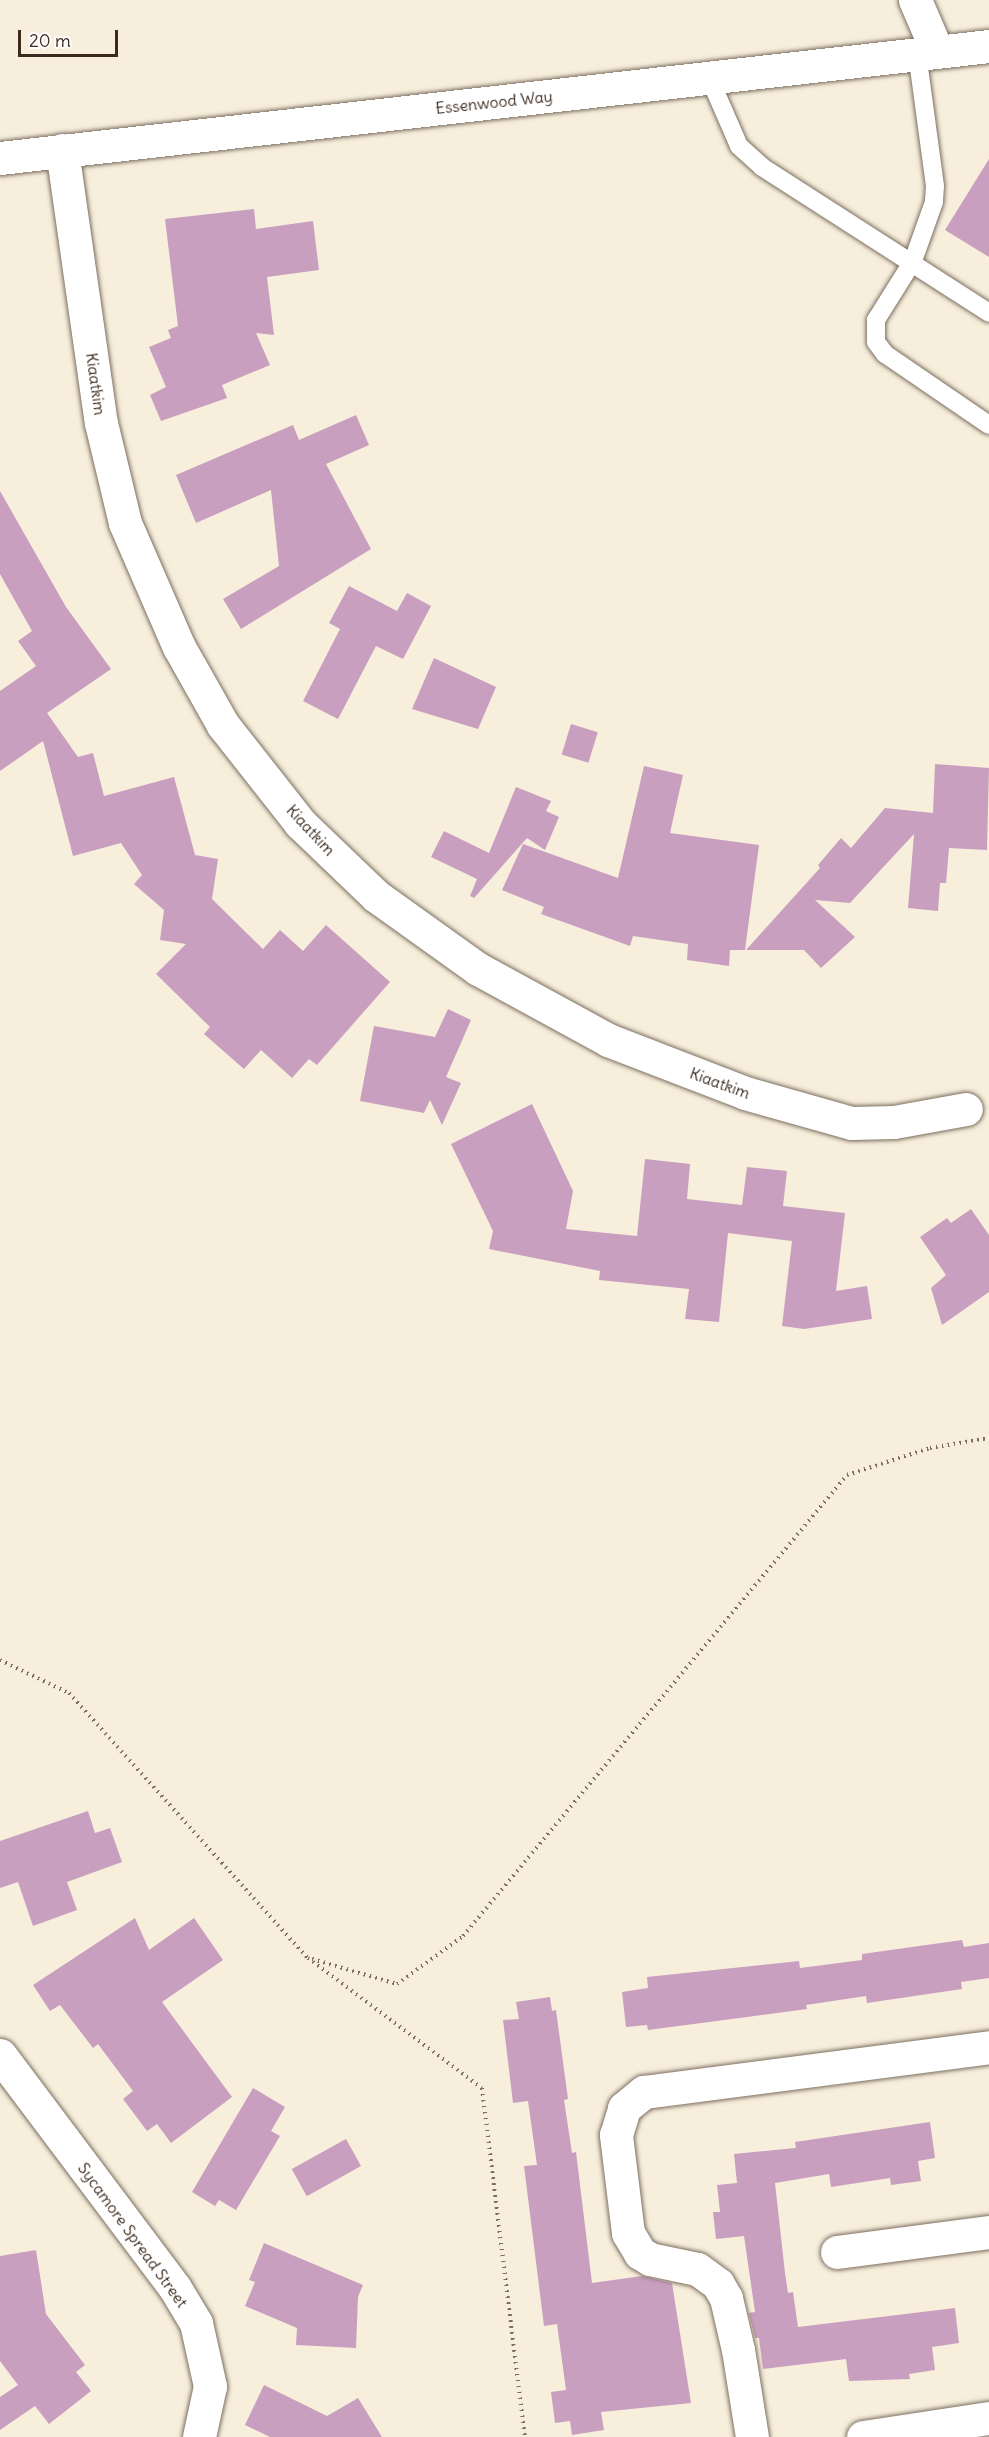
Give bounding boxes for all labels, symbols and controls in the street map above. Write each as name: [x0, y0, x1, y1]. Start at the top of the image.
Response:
scale bar: [21, 18, 122, 56]
text: 20 m: [29, 29, 71, 52]
street label: Essenwood Way: [434, 86, 554, 118]
street label: Kiaatkim: [82, 352, 110, 416]
street label: Kiaatkim: [283, 800, 339, 860]
street label: Kiaatkim: [687, 1063, 753, 1103]
street label: Sycamore Spread Street: [74, 2159, 192, 2311]

